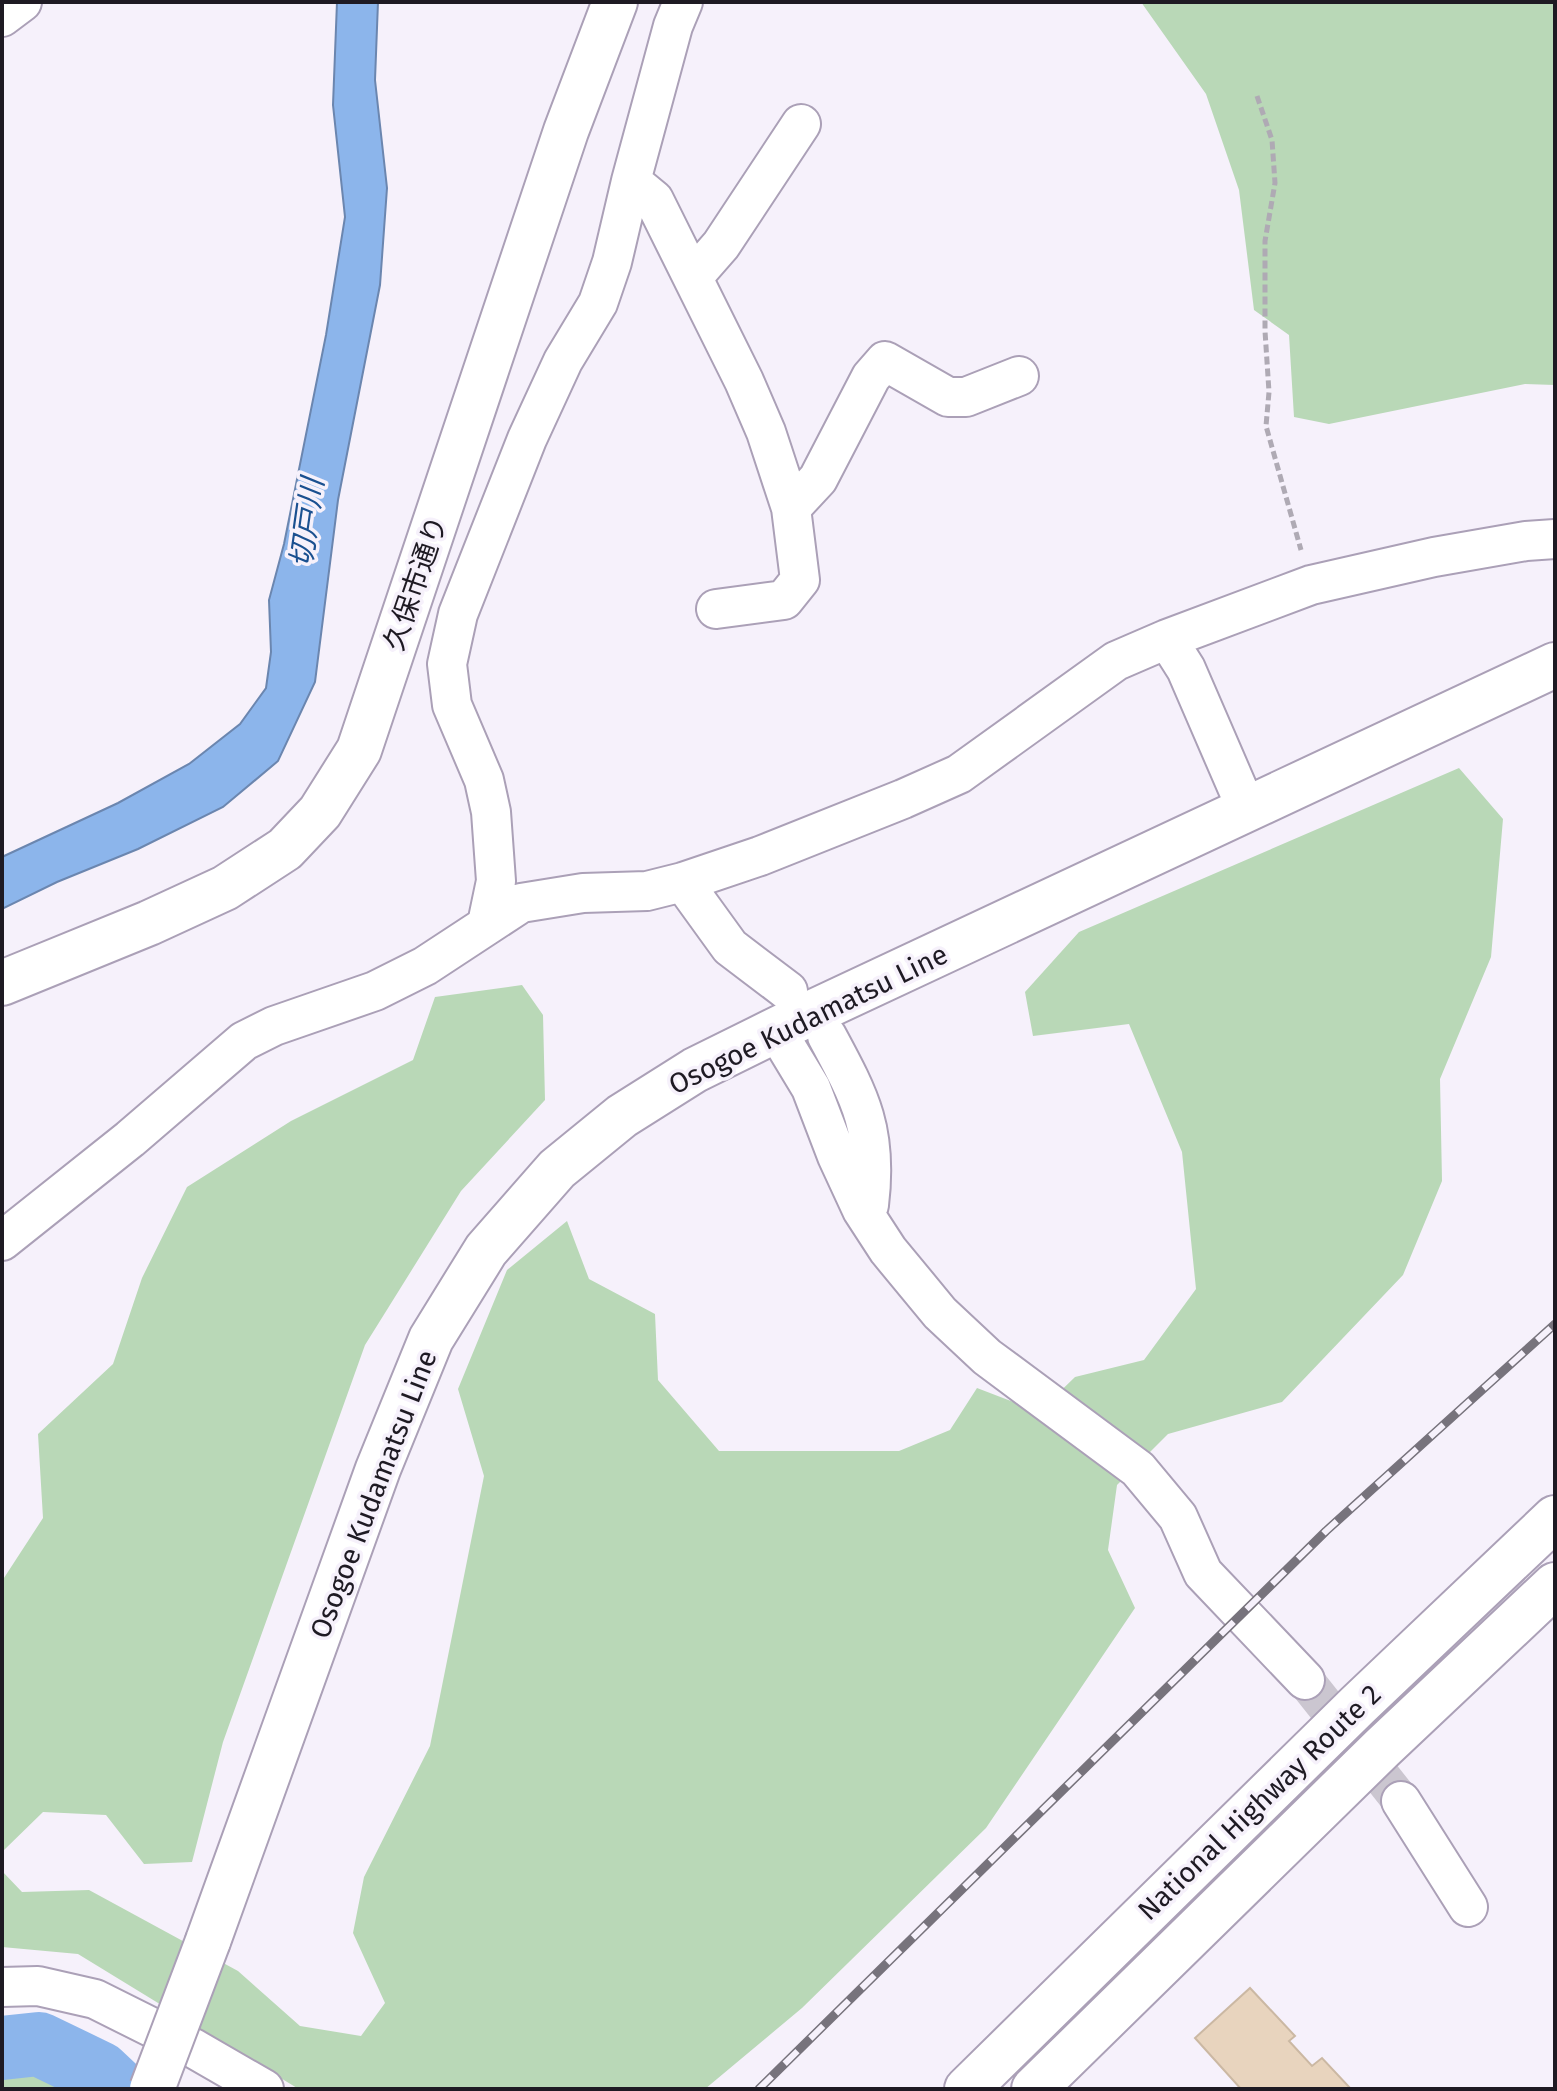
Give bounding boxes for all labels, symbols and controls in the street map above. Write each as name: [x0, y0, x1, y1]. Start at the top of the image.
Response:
water label: 切戸川: [283, 473, 332, 570]
street label: 久保市通り: [377, 512, 454, 655]
street label: Osogoe Kudamatsu Line: [663, 938, 953, 1101]
street label: Osogoe Kudamatsu Line: [303, 1345, 444, 1643]
street label: National Highway Route 2: [1131, 1678, 1388, 1927]

